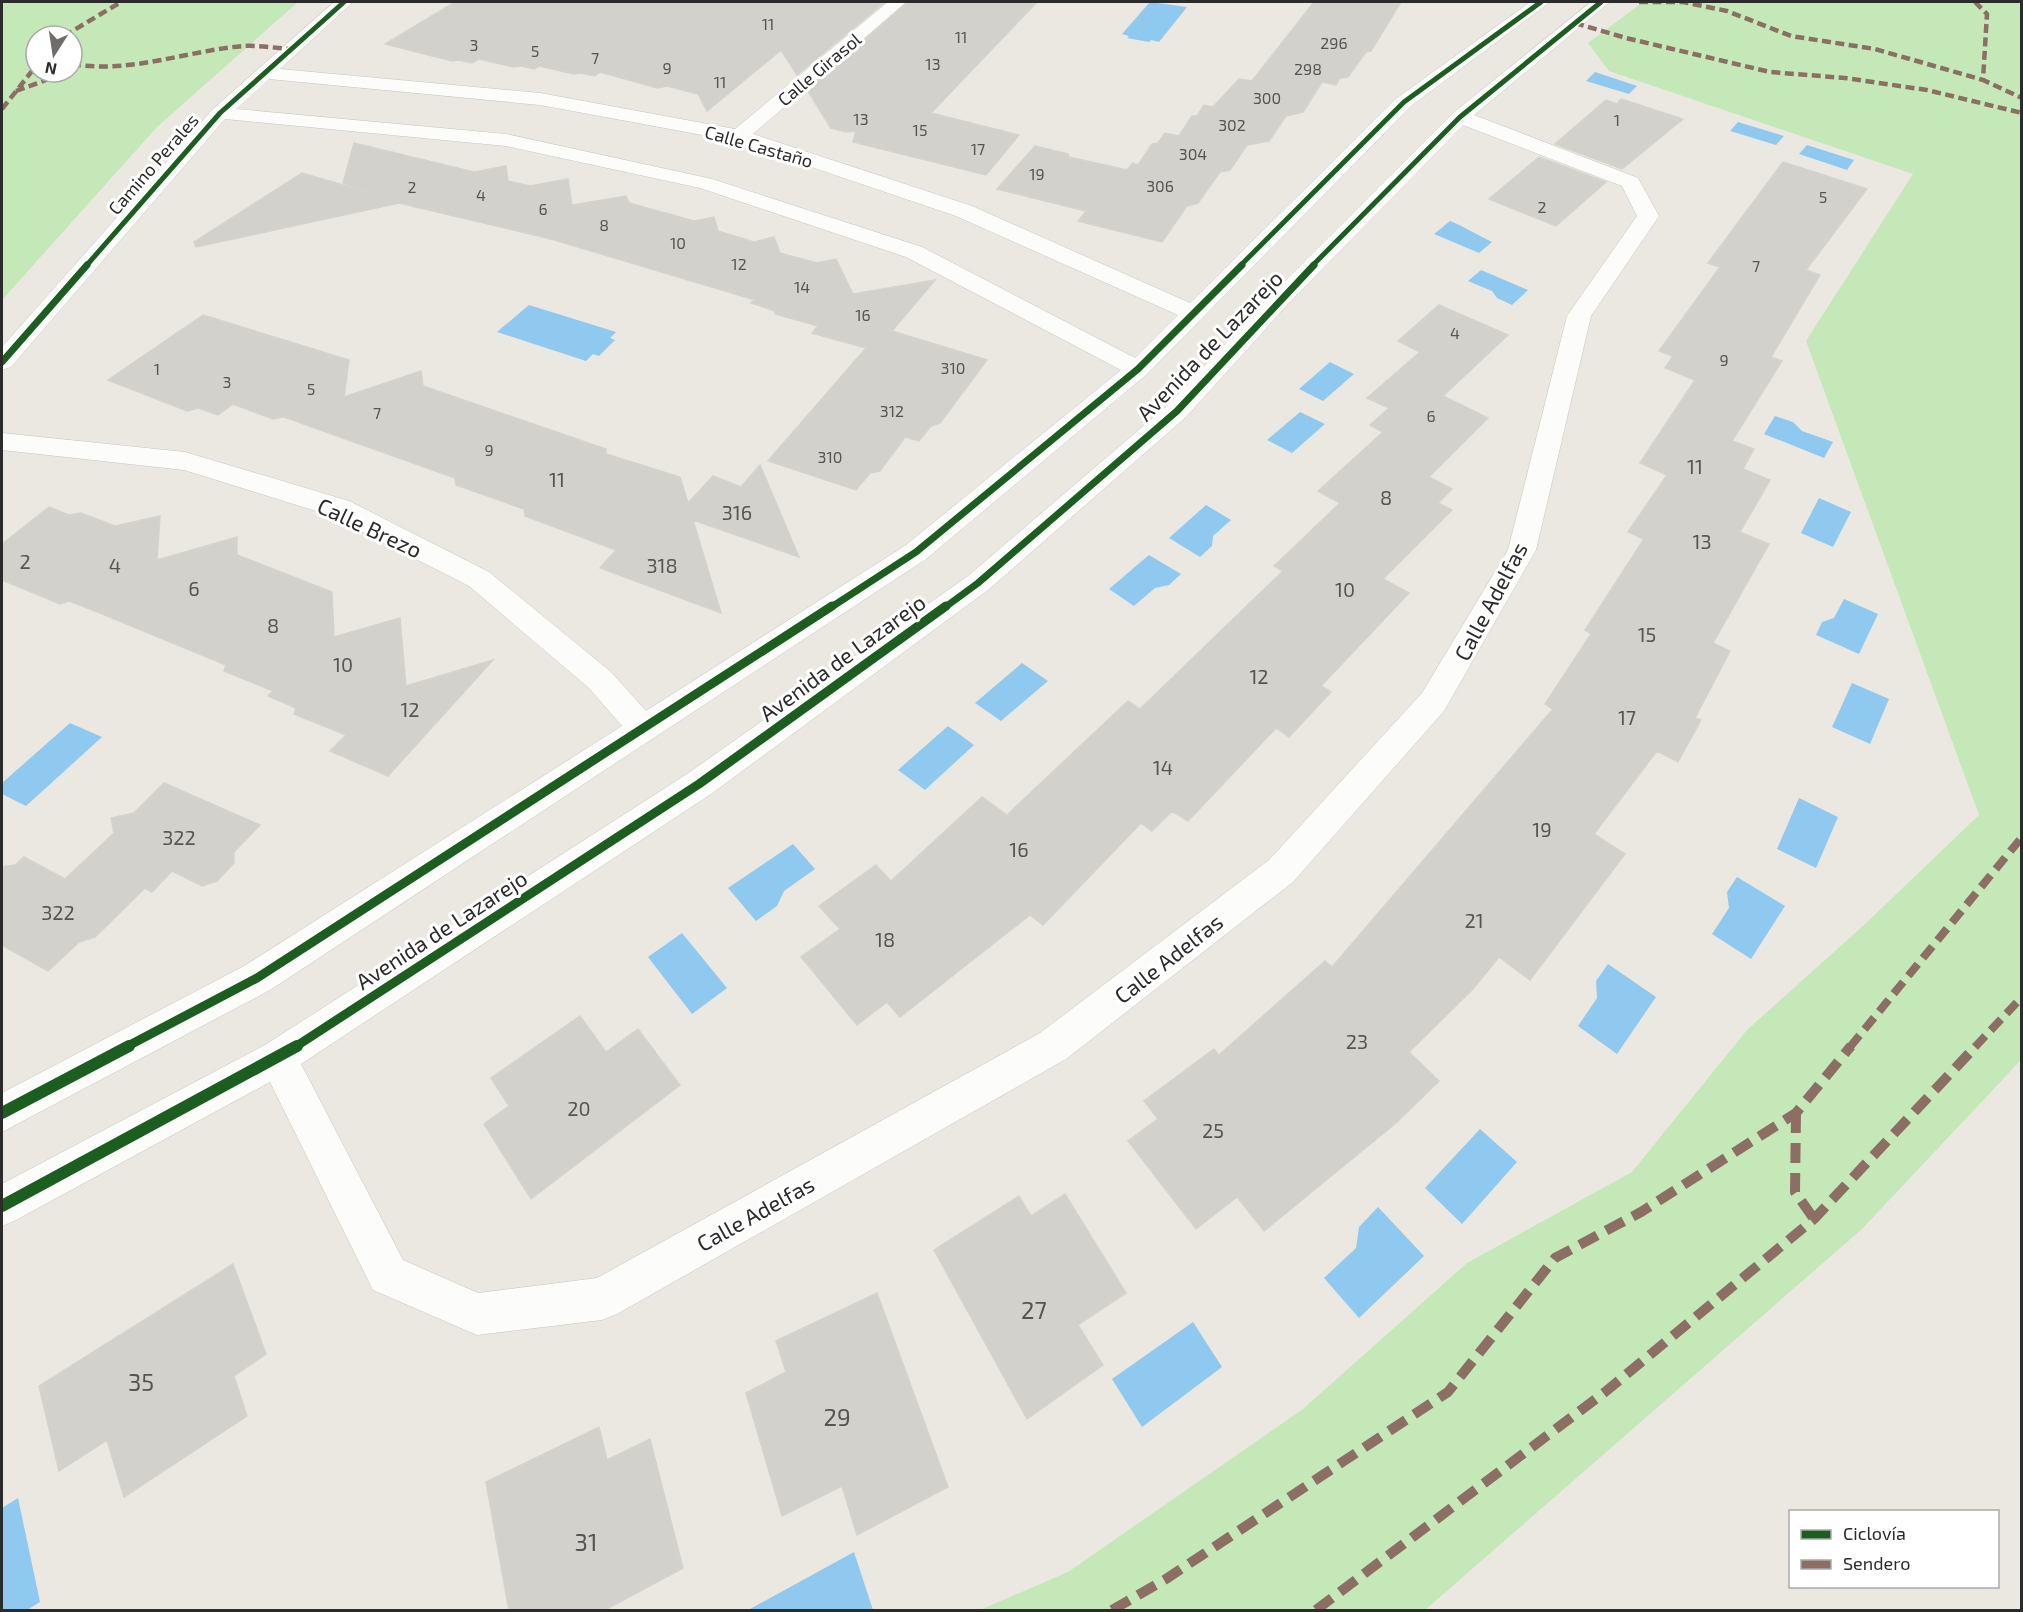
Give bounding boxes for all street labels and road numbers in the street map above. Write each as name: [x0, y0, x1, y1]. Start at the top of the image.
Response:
street label: Calle Girasol: [773, 27, 866, 110]
street label: Camino Perales: [103, 109, 203, 219]
street label: Calle Castaño: [703, 120, 815, 172]
street label: Avenida de Lazarejo: [1131, 264, 1288, 426]
street label: Calle Brezo: [314, 492, 426, 562]
street label: Calle Adelfas: [1448, 537, 1532, 665]
street label: Avenida de Lazarejo: [754, 588, 931, 727]
street label: Avenida de Lazarejo: [351, 864, 532, 995]
street label: Calle Adelfas: [1109, 908, 1227, 1008]
street label: Calle Adelfas: [692, 1170, 818, 1256]

